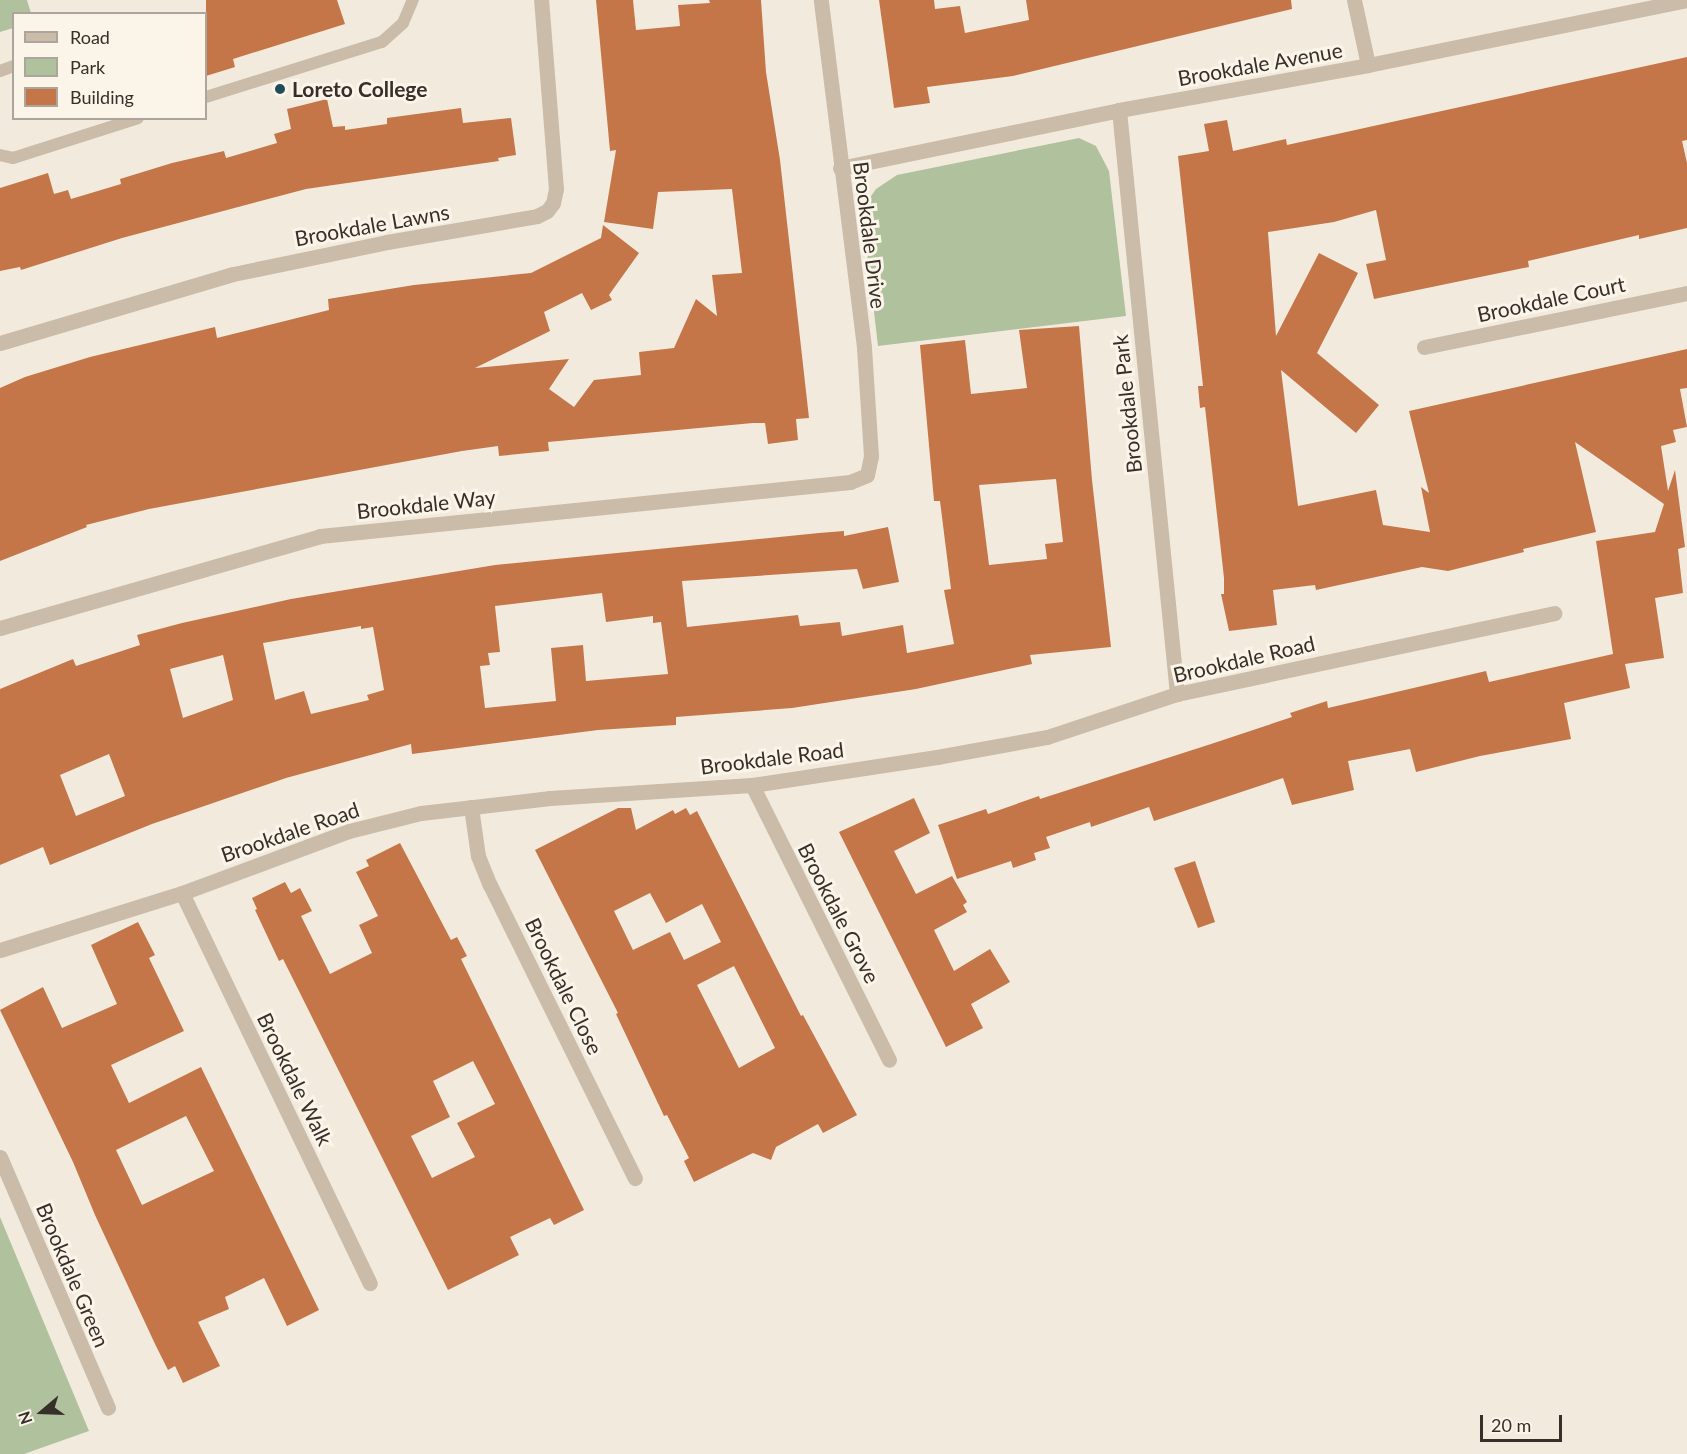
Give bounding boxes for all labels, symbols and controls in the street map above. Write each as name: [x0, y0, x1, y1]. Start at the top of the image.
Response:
legend: [12, 12, 207, 120]
text: Road: [70, 26, 110, 48]
street label: Brookdale Avenue: [1175, 37, 1345, 91]
text: Park: [70, 56, 105, 78]
place label: Loreto College: [292, 76, 427, 102]
marker: Loreto College: [273, 82, 287, 96]
text: Building: [70, 86, 134, 108]
street label: Brookdale Drive: [848, 160, 892, 310]
street label: Brookdale Lawns: [293, 199, 451, 251]
street label: Brookdale Court: [1475, 271, 1627, 327]
street label: Brookdale Park: [1107, 333, 1147, 475]
street label: Brookdale Way: [355, 484, 497, 524]
street label: Brookdale Road: [1171, 630, 1317, 688]
street label: Brookdale Road: [699, 737, 845, 779]
street label: Brookdale Road: [217, 797, 363, 867]
street label: Brookdale Grove: [793, 839, 885, 987]
street label: Brookdale Close: [520, 913, 608, 1059]
street label: Brookdale Walk: [252, 1008, 338, 1150]
street label: Brookdale Green: [31, 1199, 115, 1351]
north arrow: [12, 1382, 72, 1442]
scale bar: [1483, 1403, 1566, 1441]
text: N: [14, 1409, 35, 1427]
text: 20 m: [1491, 1414, 1531, 1436]

